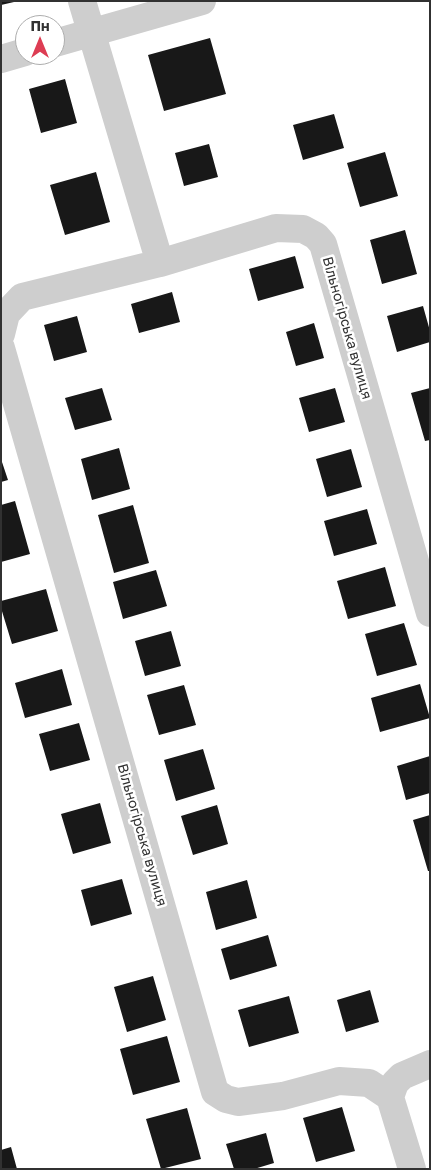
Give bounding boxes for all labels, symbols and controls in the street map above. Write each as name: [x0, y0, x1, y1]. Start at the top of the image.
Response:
north arrow: [15, 15, 65, 65]
text: Пн: [30, 17, 50, 34]
street label: Вільногірська вулиця: [319, 255, 375, 401]
street label: Вільногірська вулиця: [114, 762, 170, 908]

